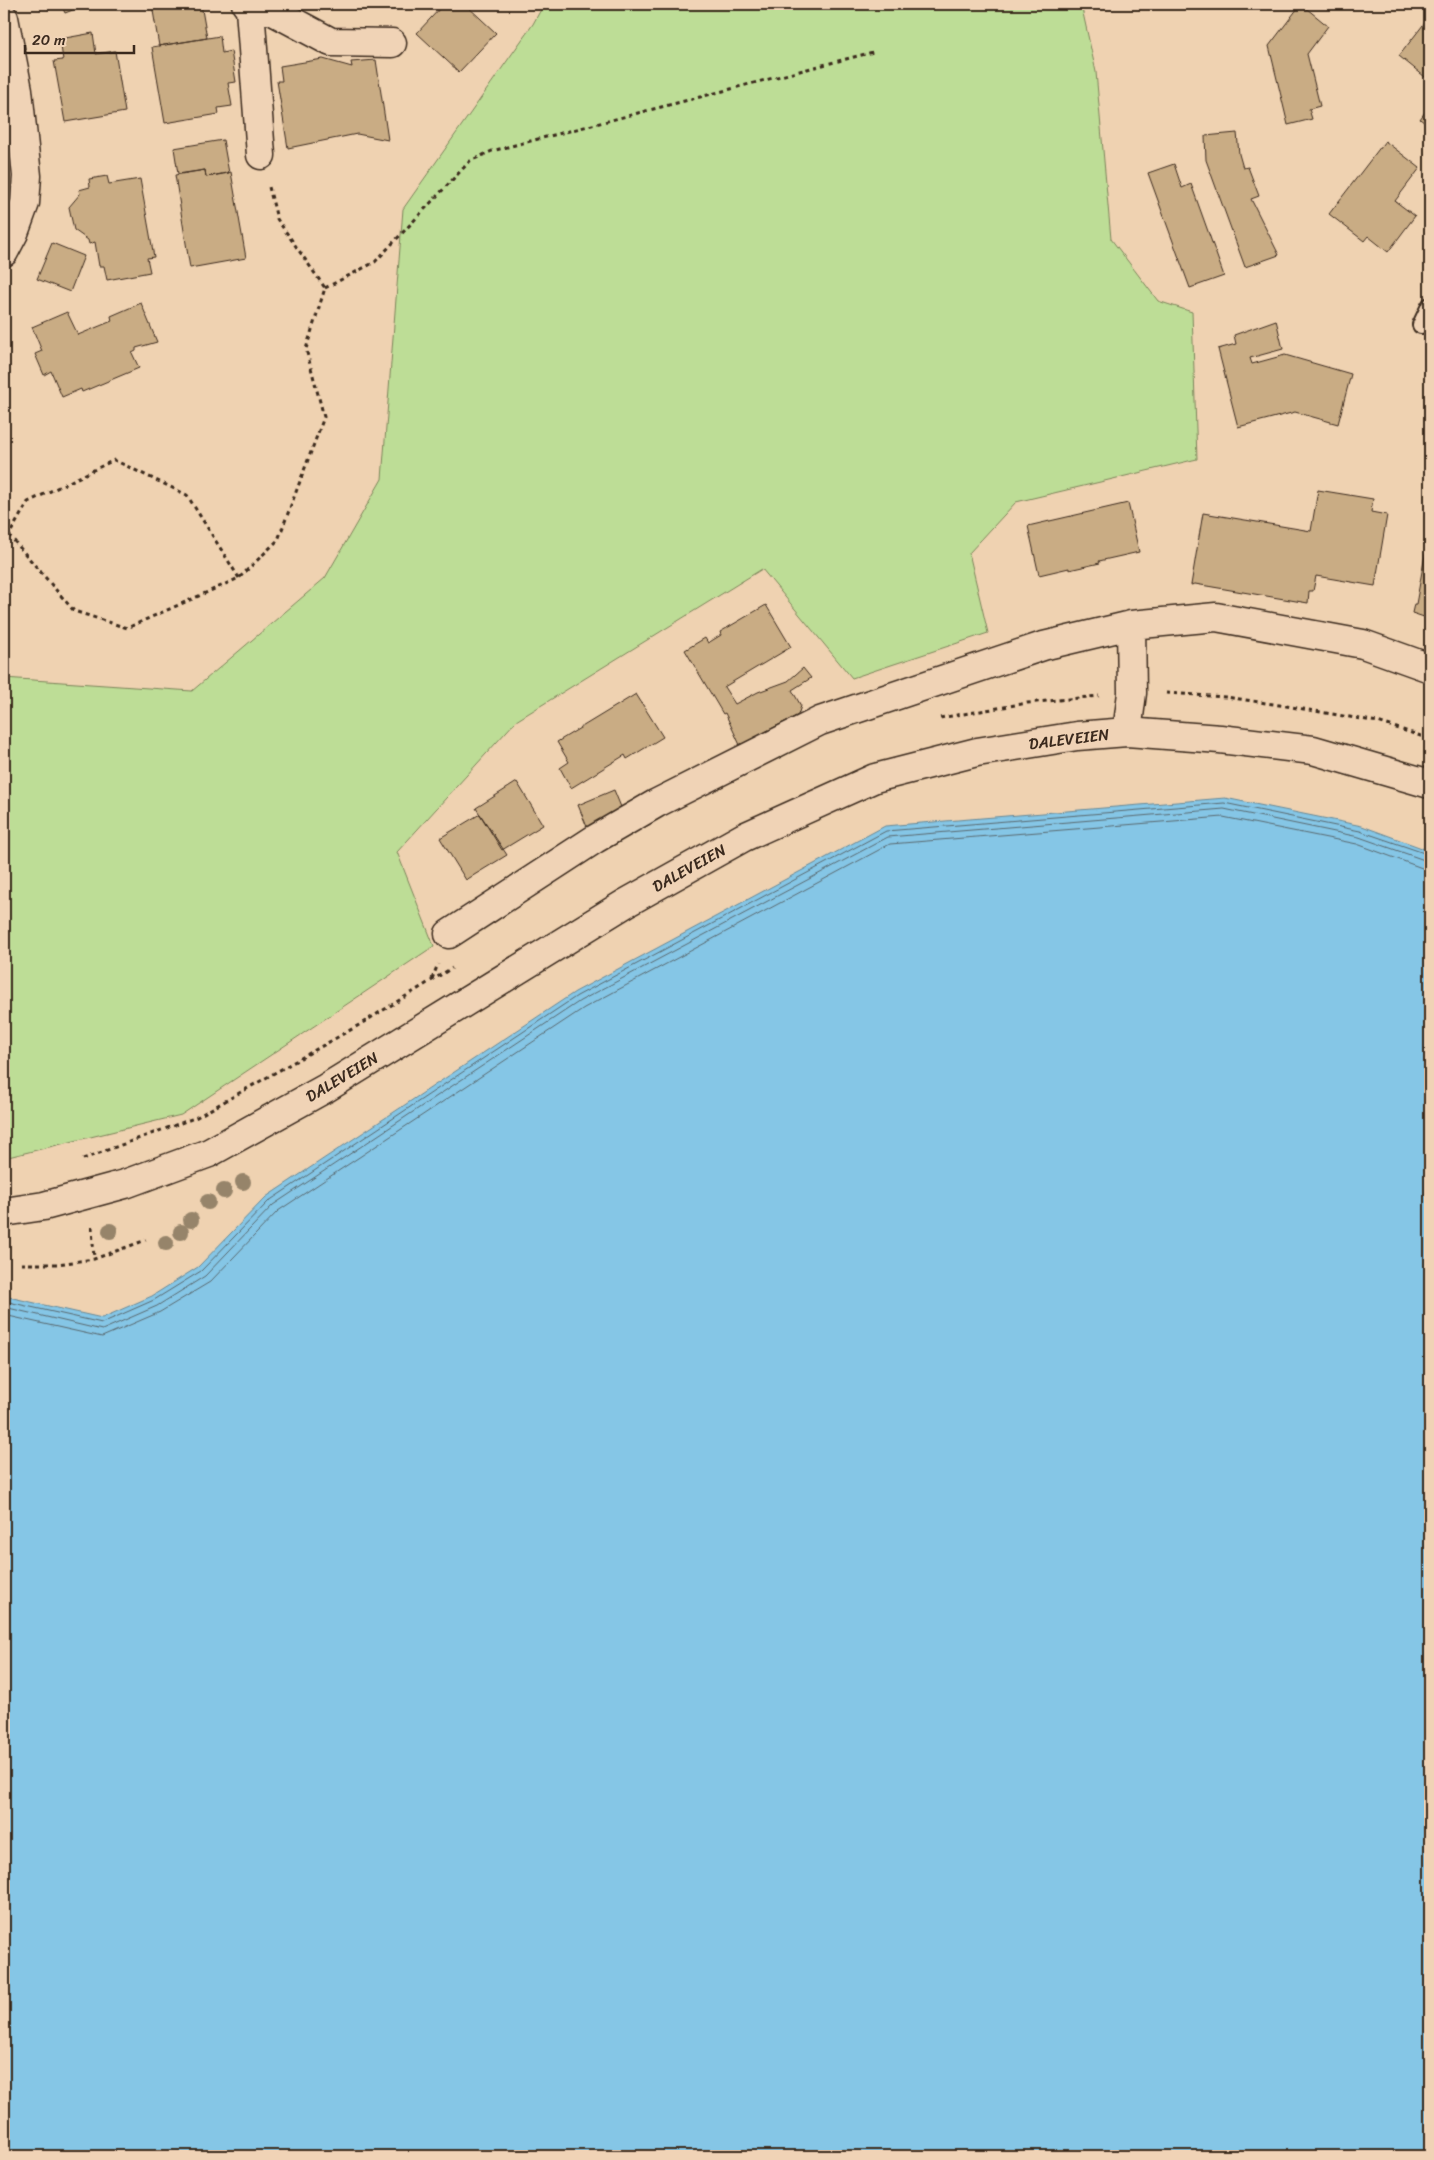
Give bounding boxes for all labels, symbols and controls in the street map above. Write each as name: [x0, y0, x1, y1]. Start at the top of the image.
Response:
scale bar: [25, 22, 134, 54]
text: 20 m: [32, 27, 66, 53]
street label: DALEVEIEN: [1027, 720, 1111, 758]
street label: DALEVEIEN: [647, 836, 731, 900]
street label: DALEVEIEN: [300, 1044, 384, 1110]

